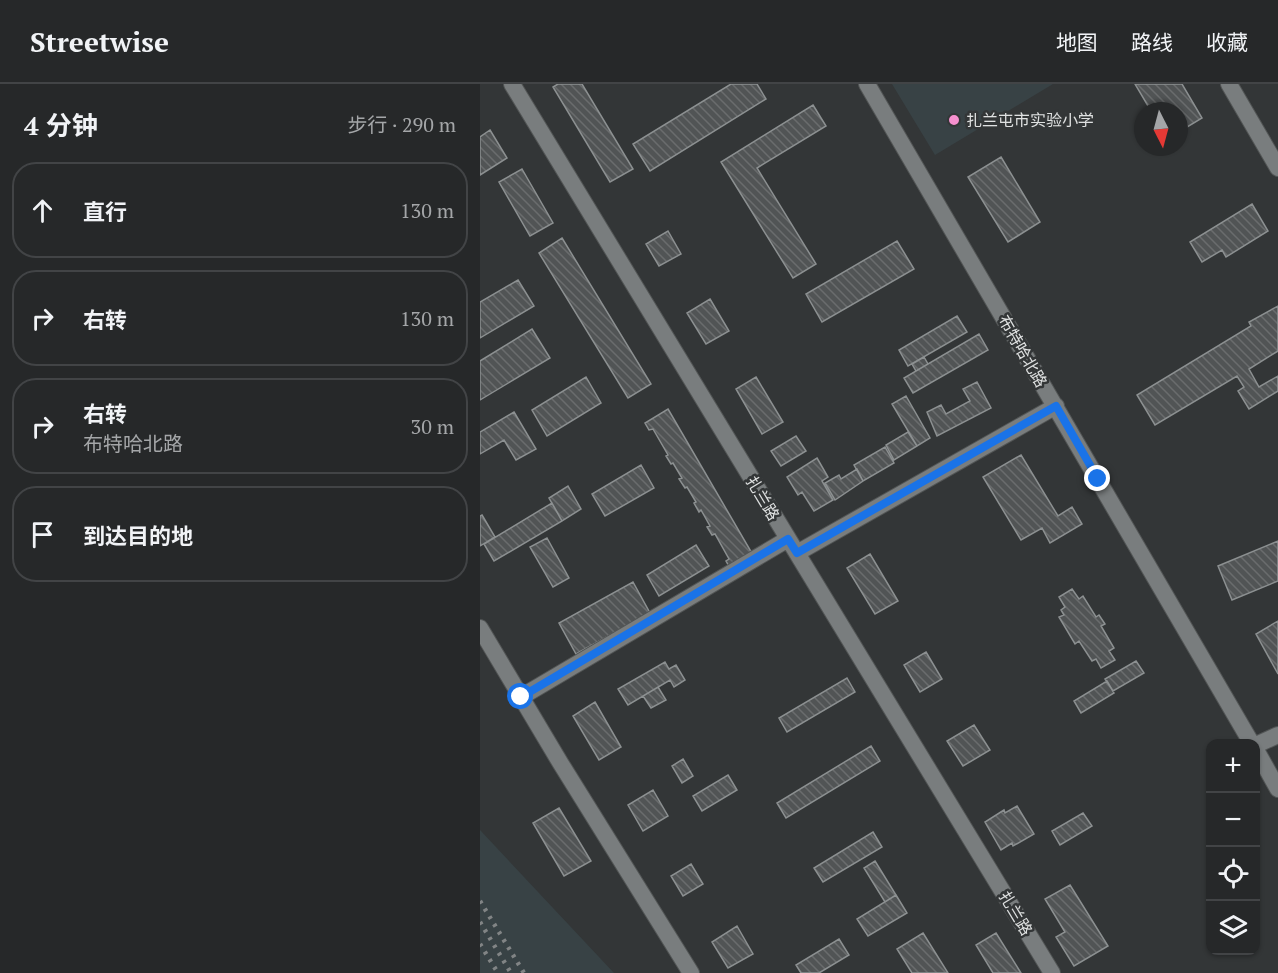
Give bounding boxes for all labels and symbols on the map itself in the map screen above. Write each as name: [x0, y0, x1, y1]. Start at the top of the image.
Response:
north arrow: [1134, 102, 1188, 156]
place label: 扎兰屯市实验小学: [966, 109, 1094, 131]
marker: 扎兰屯市实验小学: [947, 113, 961, 127]
street label: 布特哈北路: [993, 311, 1053, 391]
route end: [1084, 465, 1110, 491]
street label: 扎兰路: [741, 472, 785, 524]
route start: [507, 683, 533, 709]
street label: 扎兰路: [994, 887, 1038, 939]

